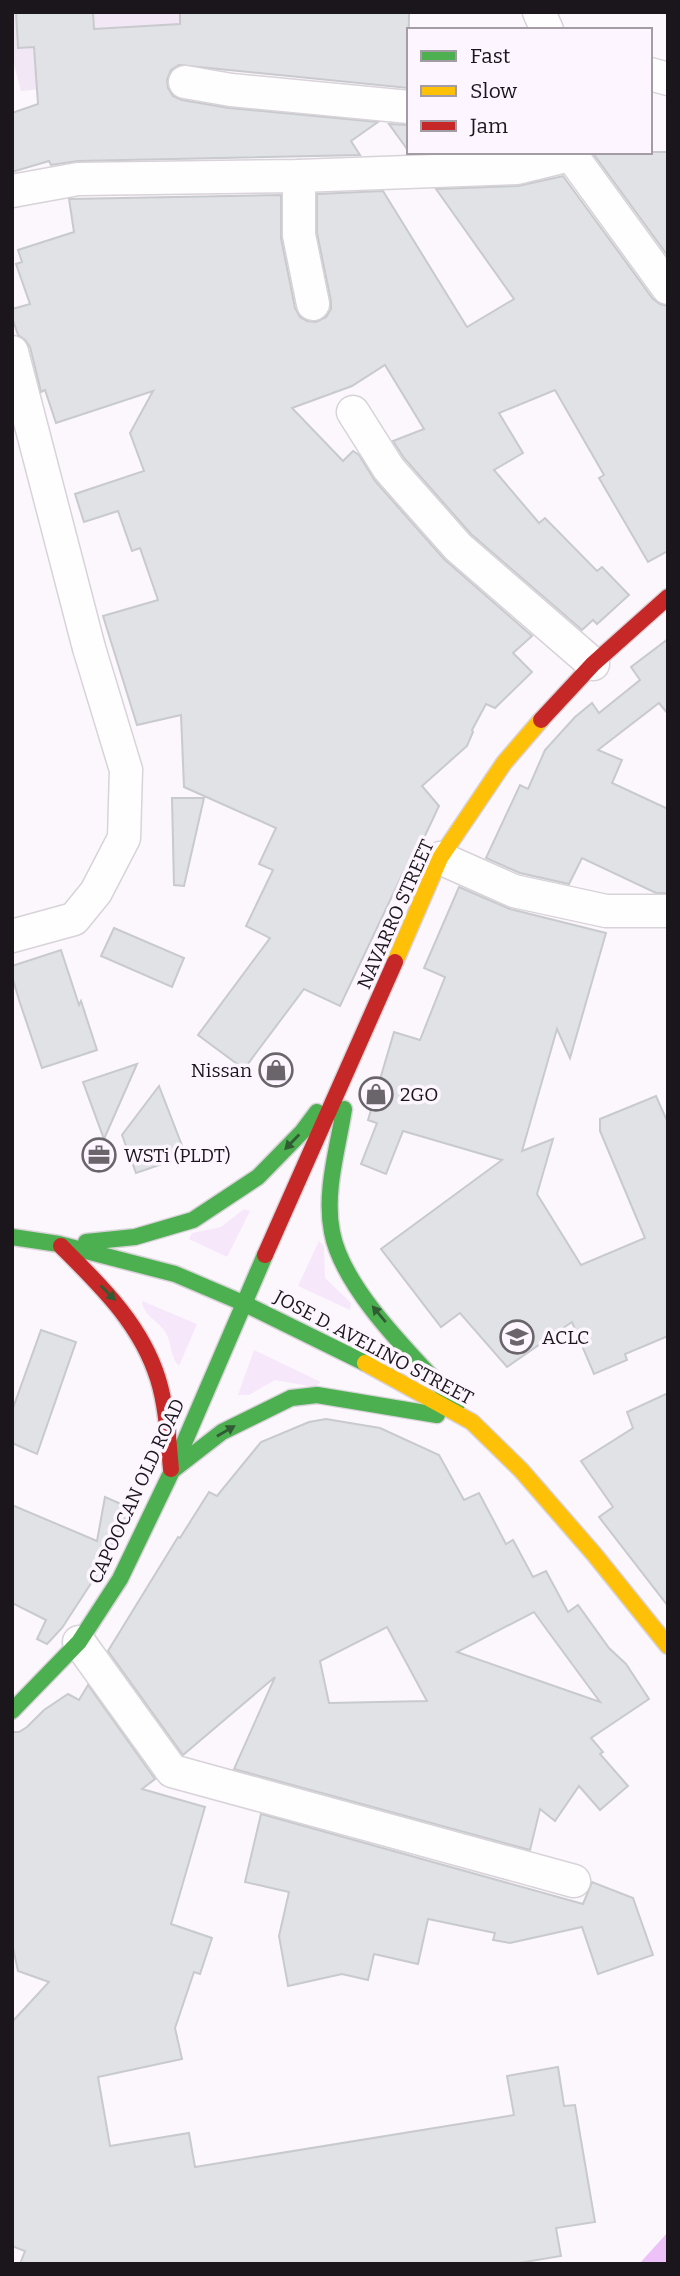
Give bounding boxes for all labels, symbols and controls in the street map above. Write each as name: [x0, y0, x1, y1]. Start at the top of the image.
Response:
legend: [407, 28, 652, 154]
text: Fast: [470, 43, 511, 69]
text: Slow: [470, 78, 517, 104]
text: Jam: [469, 113, 508, 139]
street label: NAVARRO STREET: [352, 836, 439, 992]
shop icon: Nissan: [257, 1051, 295, 1089]
place label: Nissan: [191, 1059, 252, 1082]
shop icon: 2GO: [357, 1075, 395, 1113]
place label: 2GO: [400, 1083, 439, 1106]
one-way arrow: [284, 1133, 300, 1150]
office icon: WSTi (PLDT): [80, 1136, 118, 1174]
place label: WSTi (PLDT): [124, 1144, 231, 1167]
one-way arrow: [99, 1284, 116, 1301]
street label: JOSE D. AVELINO STREET: [269, 1285, 477, 1410]
one-way arrow: [372, 1306, 387, 1323]
school or university icon: ACLC: [498, 1318, 536, 1356]
place label: ACLC: [542, 1326, 589, 1349]
street label: CAPOOCAN OLD ROAD: [83, 1395, 190, 1587]
one-way arrow: [217, 1425, 236, 1437]

